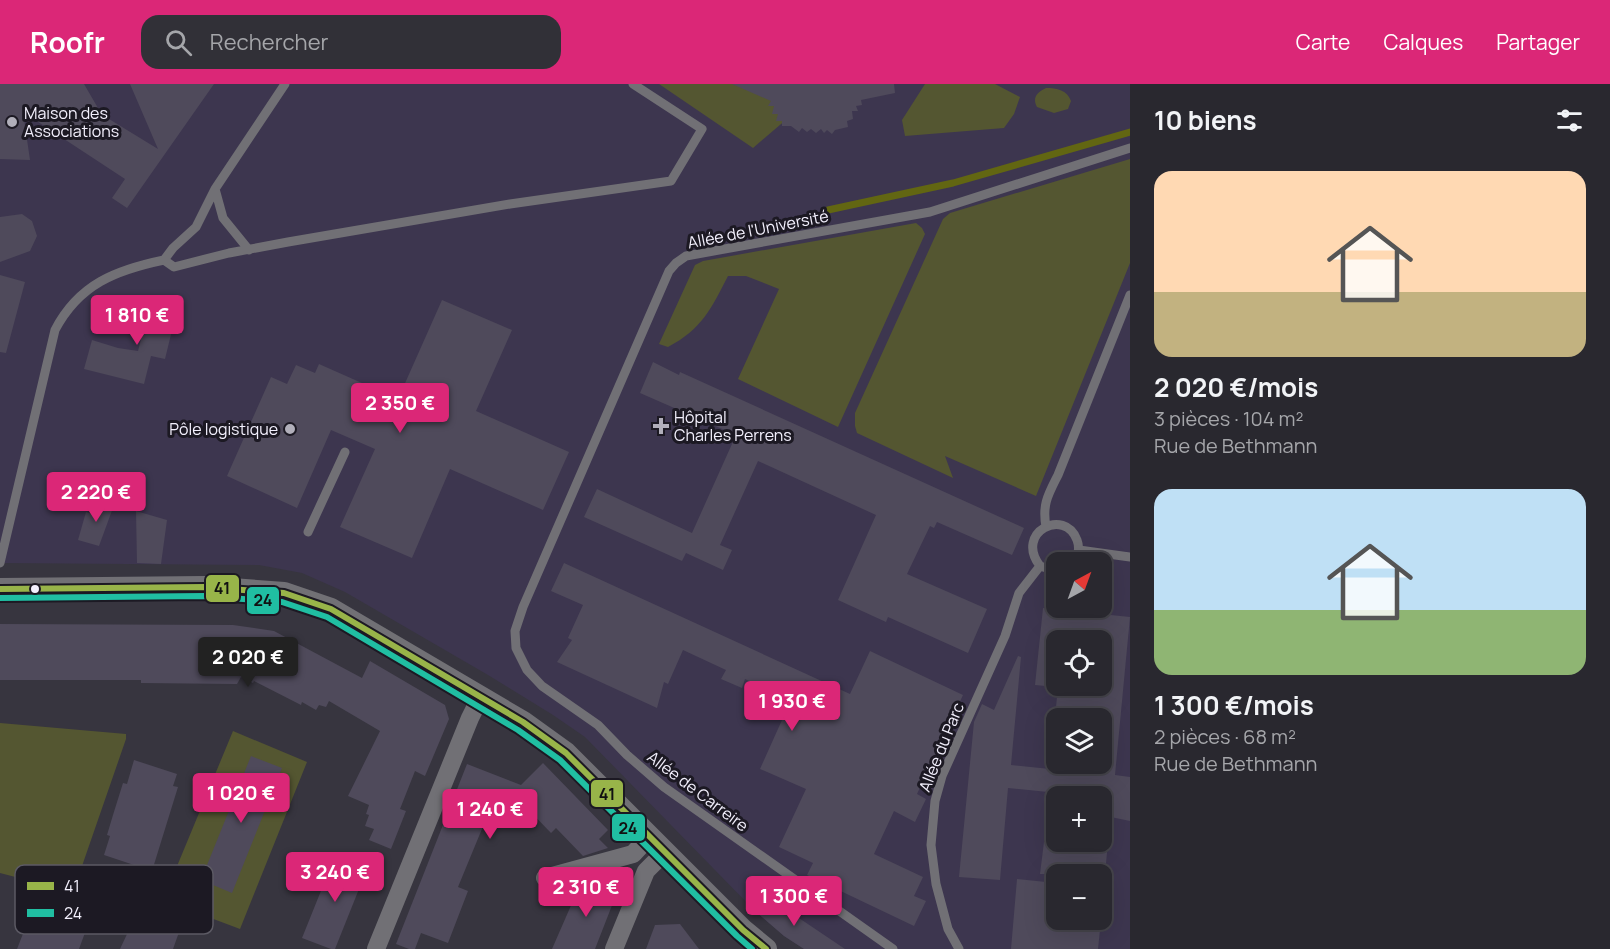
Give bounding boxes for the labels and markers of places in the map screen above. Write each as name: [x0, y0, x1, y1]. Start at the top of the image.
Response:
place label: Maison des Associations: [24, 102, 119, 142]
marker: Maison des Associations: [5, 115, 19, 129]
pin: 1 810 €: [82, 295, 192, 346]
pin: 2 350 €: [345, 383, 455, 434]
place label: Hôpital Charles Perrens: [674, 406, 792, 446]
marker: Hôpital Charles Perrens: [652, 417, 670, 435]
place label: Pôle logistique: [169, 418, 278, 440]
marker: Pôle logistique: [283, 422, 297, 436]
pin: 2 220 €: [41, 472, 151, 523]
unlabelled marker: [29, 583, 41, 595]
pin: 2 020 €: [193, 637, 303, 688]
pin: 1 930 €: [737, 681, 847, 732]
pin: 1 020 €: [186, 773, 296, 824]
pin: 1 240 €: [435, 789, 545, 840]
pin: 3 240 €: [280, 852, 390, 903]
pin: 2 310 €: [531, 867, 641, 918]
pin: 1 300 €: [739, 876, 849, 927]

